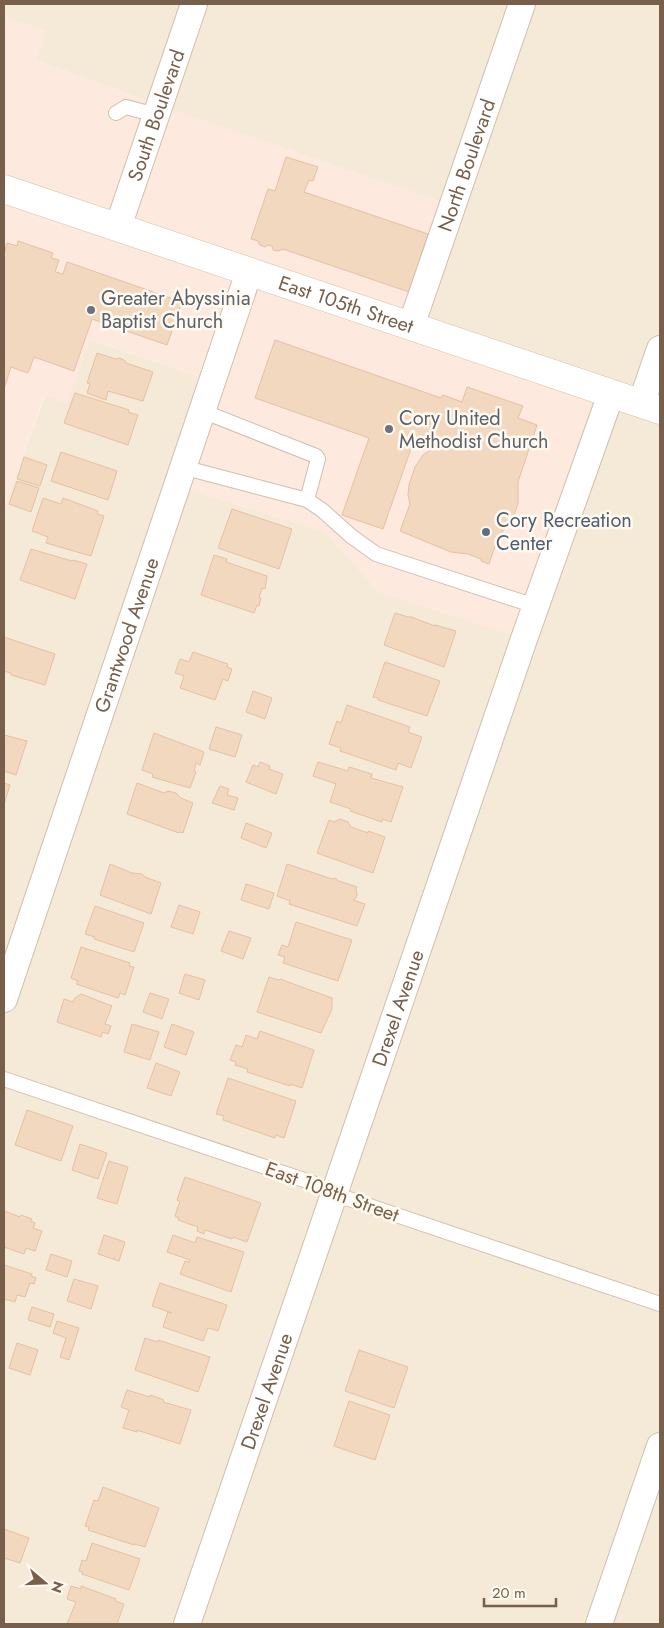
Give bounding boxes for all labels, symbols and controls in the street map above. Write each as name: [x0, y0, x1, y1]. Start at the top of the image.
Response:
street label: South Boulevard: [120, 45, 192, 185]
street label: North Boulevard: [430, 95, 503, 235]
street label: East 105th Street: [275, 268, 418, 341]
place label: Greater Abyssinia Baptist Church: [101, 284, 251, 336]
marker: Greater Abyssinia Baptist Church: [85, 304, 97, 316]
place label: Cory United Methodist Church: [399, 404, 549, 456]
marker: Cory United Methodist Church: [383, 423, 395, 435]
place label: Cory Recreation Center: [496, 506, 632, 558]
marker: Cory Recreation Center: [480, 526, 492, 538]
street label: Grantwood Avenue: [87, 554, 166, 717]
street label: Drexel Avenue: [364, 946, 431, 1070]
street label: East 108th Street: [261, 1154, 403, 1230]
street label: Drexel Avenue: [233, 1329, 300, 1453]
north arrow: [20, 1558, 70, 1608]
scale bar: [484, 1576, 556, 1608]
text: N: [46, 1579, 69, 1596]
text: 20 m: [492, 1582, 526, 1604]

